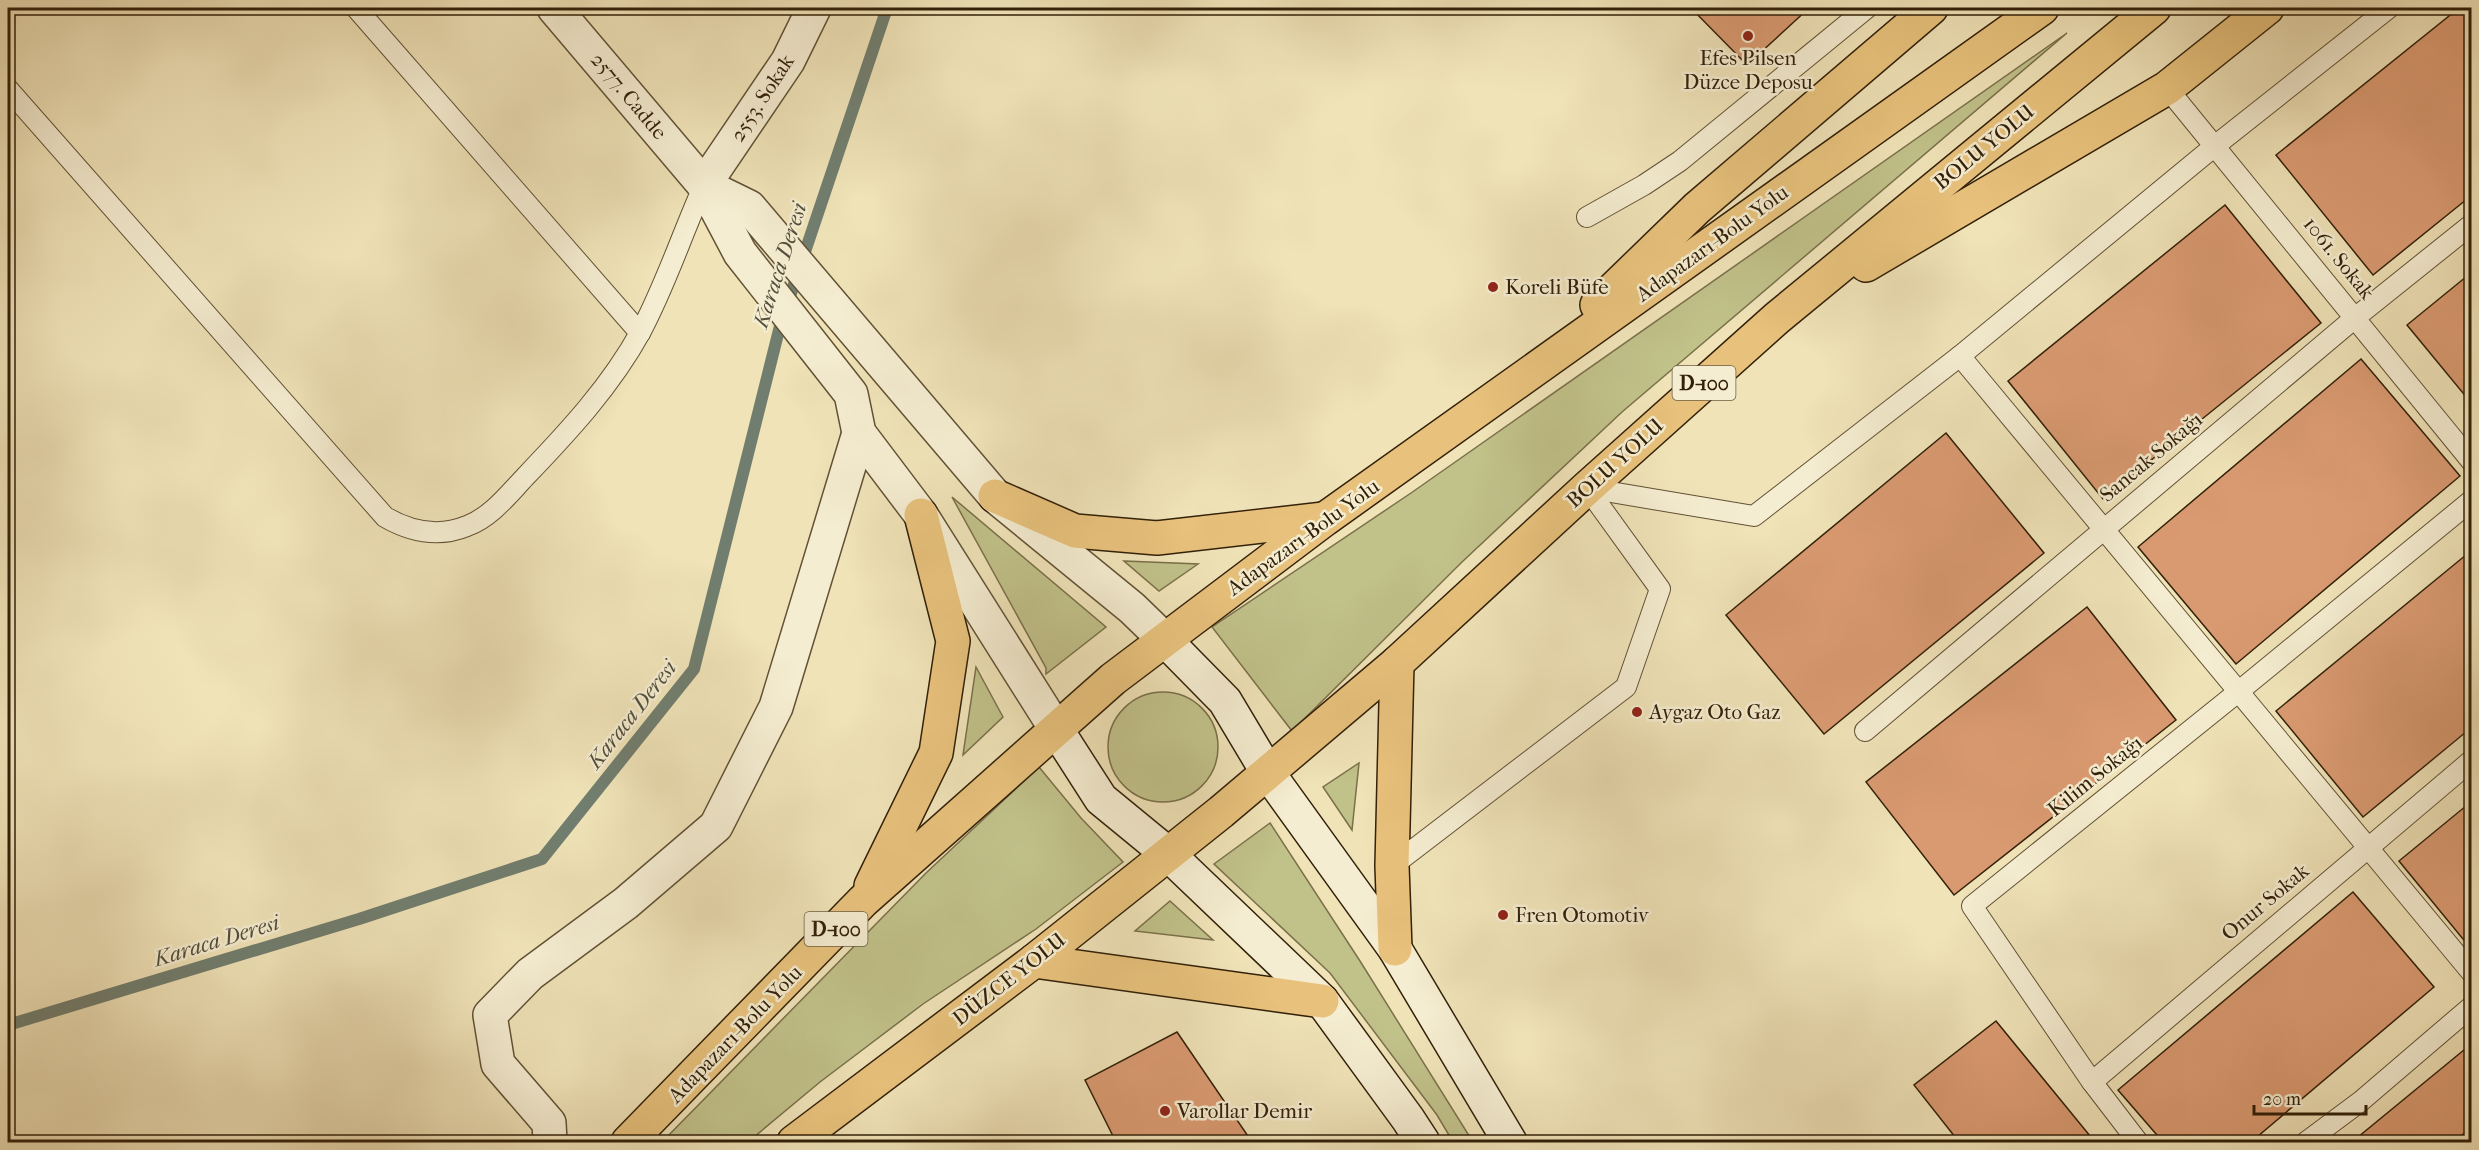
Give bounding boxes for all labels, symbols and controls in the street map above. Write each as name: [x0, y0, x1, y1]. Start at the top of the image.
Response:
marker: Efes Pilsen Düzce Deposu: [1741, 29, 1755, 43]
place label: Efes Pilsen Düzce Deposu: [1683, 46, 1813, 94]
street label: 2577. Cadde: [586, 48, 672, 144]
street label: 2553. Sokak: [725, 50, 799, 146]
street label: BOLU YOLU: [1929, 99, 2039, 195]
street label: Adapazarı-Bolu Yolu: [1630, 180, 1793, 307]
water label: Karaca Deresi: [747, 198, 813, 333]
street label: 1061. Sokak: [2299, 212, 2380, 304]
place label: Koreli Büfe: [1505, 275, 1609, 299]
marker: Koreli Büfe: [1486, 280, 1500, 294]
road number: D-100: [1672, 366, 1736, 400]
street label: Sancak Sokağı: [2095, 407, 2207, 507]
street label: BOLU YOLU: [1562, 413, 1669, 513]
street label: Adapazarı-Bolu Yolu: [1221, 474, 1384, 601]
water label: Karaca Deresi: [580, 654, 683, 775]
place label: Aygaz Oto Gaz: [1648, 700, 1780, 724]
marker: Aygaz Oto Gaz: [1630, 705, 1644, 719]
street label: Kilim Sokağı: [2043, 731, 2147, 821]
street label: Onur Sokak: [2216, 858, 2314, 945]
place label: Fren Otomotiv: [1515, 903, 1649, 927]
marker: Fren Otomotiv: [1496, 908, 1510, 922]
water label: Karaca Deresi: [149, 909, 284, 973]
road number: D-100: [804, 912, 868, 946]
street label: DÜZCE YOLU: [948, 927, 1071, 1031]
street label: Adapazarı-Bolu Yolu: [662, 960, 807, 1109]
scale bar: [2254, 1078, 2366, 1116]
text: 20 m: [2263, 1089, 2301, 1110]
place label: Varollar Demir: [1176, 1099, 1312, 1123]
marker: Varollar Demir: [1158, 1104, 1172, 1118]

